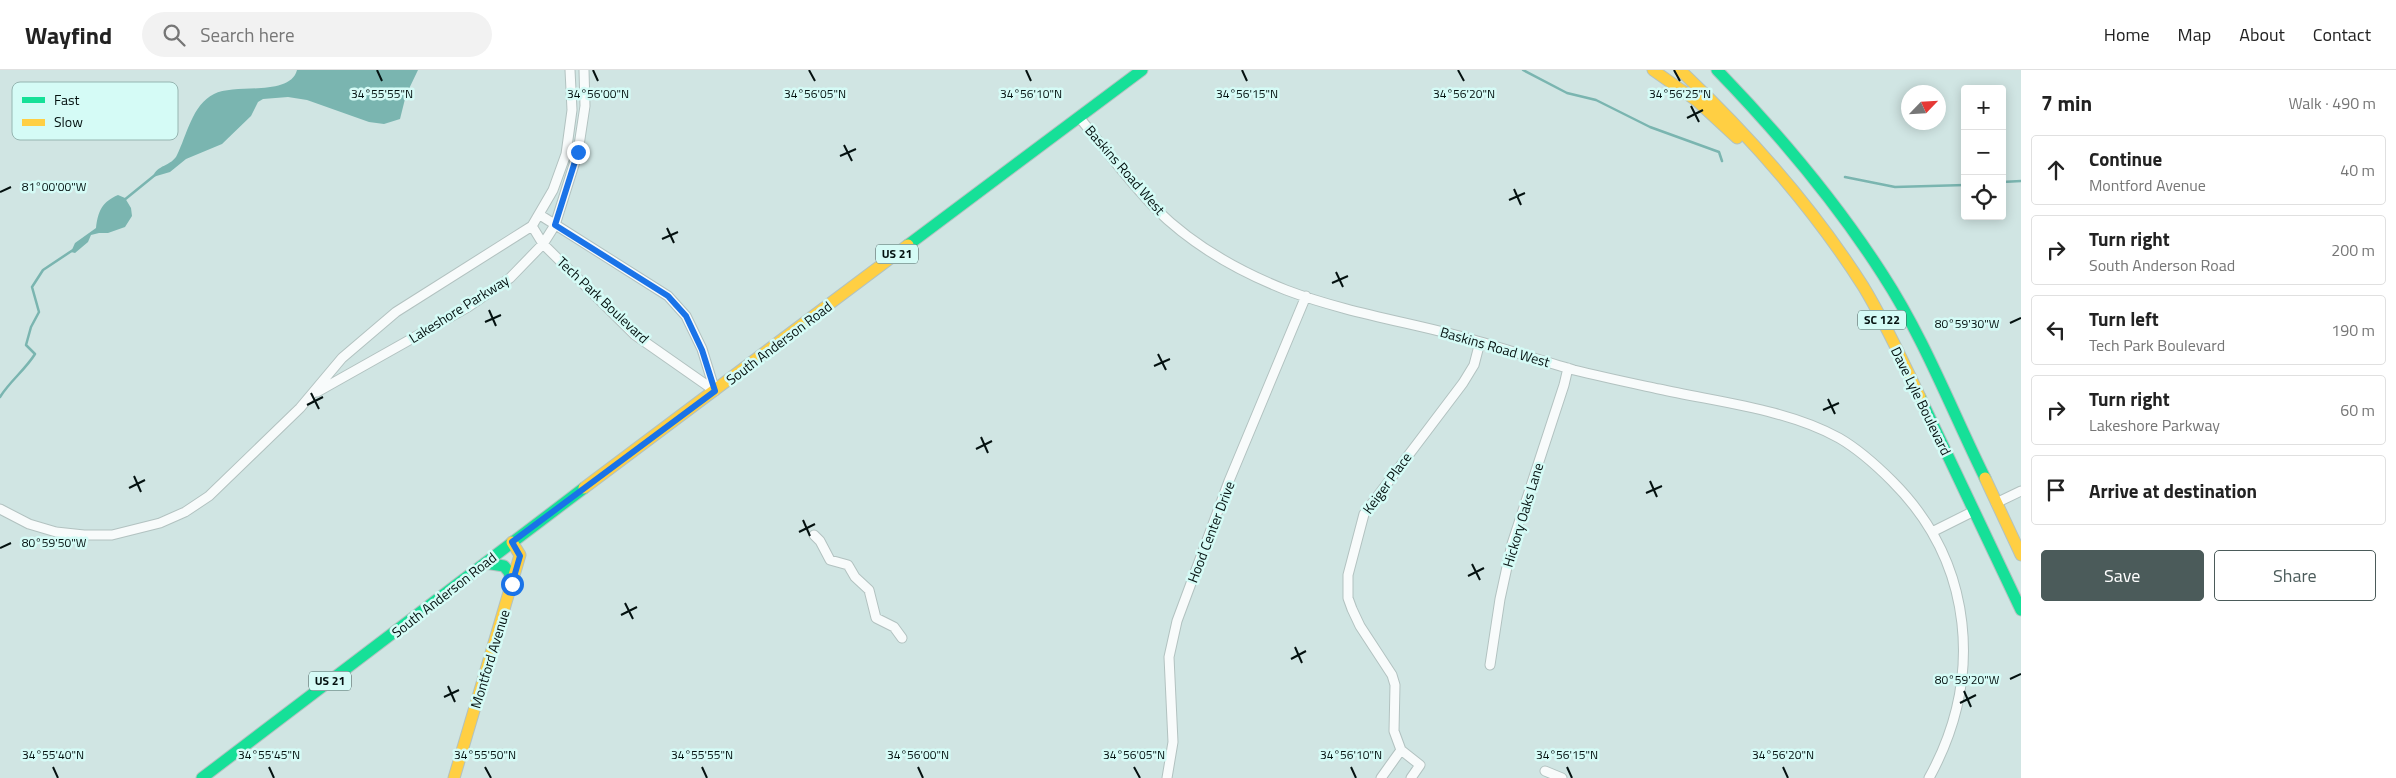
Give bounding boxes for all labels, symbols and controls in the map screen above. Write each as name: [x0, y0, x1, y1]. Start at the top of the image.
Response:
search box: [142, 12, 492, 57]
text: Wayfind: [25, 17, 112, 53]
text: Search here: [200, 20, 295, 49]
icon: search: [160, 21, 188, 49]
text: Home: [2104, 21, 2150, 48]
text: Map: [2178, 21, 2211, 48]
text: About: [2239, 21, 2285, 48]
text: Contact: [2313, 21, 2371, 48]
legend: [12, 82, 178, 140]
text: 34°55'55"N: [351, 84, 413, 103]
text: 34°56'00"N: [567, 84, 629, 103]
text: 34°56'05"N: [784, 84, 846, 103]
text: 34°56'10"N: [1000, 84, 1062, 103]
text: 34°56'15"N: [1216, 84, 1278, 103]
text: 34°56'20"N: [1433, 84, 1495, 103]
text: 34°56'25"N: [1649, 84, 1711, 103]
north arrow: [1901, 85, 1946, 130]
map controls: [1961, 85, 2006, 220]
button: +: [1961, 85, 2006, 130]
text: 7 min: [2041, 87, 2092, 119]
text: Fast: [54, 89, 79, 110]
text: Walk · 490 m: [2288, 91, 2376, 115]
text: Slow: [54, 111, 83, 132]
street label: Baskins Road West: [1080, 120, 1170, 219]
button: −: [1961, 130, 2006, 175]
route end: [567, 141, 590, 164]
text: Continue: [2089, 144, 2162, 173]
icon: ahead: [2042, 156, 2070, 184]
text: 40 m: [2340, 158, 2375, 182]
text: Montford Avenue: [2089, 173, 2206, 197]
button: locate: [1961, 175, 2006, 220]
text: 81°00'00"W: [22, 177, 87, 196]
text: Turn right: [2089, 224, 2170, 253]
icon: right: [2042, 236, 2070, 264]
text: 200 m: [2331, 238, 2375, 262]
road number: US 21: [876, 244, 918, 263]
street label: Tech Park Boulevard: [553, 251, 654, 348]
text: South Anderson Road: [2089, 253, 2235, 277]
street label: Lakeshore Parkway: [405, 269, 513, 348]
street label: South Anderson Road: [721, 296, 836, 389]
text: Turn left: [2089, 304, 2159, 333]
road number: SC 122: [1858, 310, 1906, 330]
text: 80°59'30"W: [1935, 314, 2000, 333]
icon: left: [2042, 316, 2070, 344]
text: 190 m: [2331, 318, 2375, 342]
street label: Baskins Road West: [1438, 321, 1552, 372]
text: Tech Park Boulevard: [2089, 333, 2225, 357]
street label: Dave Lyle Boulevard: [1886, 343, 1957, 459]
text: Turn right: [2089, 384, 2170, 413]
icon: right: [2042, 396, 2070, 424]
text: 60 m: [2340, 398, 2375, 422]
text: Lakeshore Parkway: [2089, 413, 2220, 437]
street label: Keiger Place: [1357, 448, 1416, 518]
street label: Hickory Oaks Lane: [1497, 460, 1548, 570]
icon: arrive: [2042, 476, 2070, 504]
text: Arrive at destination: [2089, 476, 2257, 505]
street label: Hood Center Drive: [1182, 478, 1240, 586]
text: 80°59'50"W: [22, 533, 87, 552]
street label: South Anderson Road: [387, 547, 501, 642]
button: Save: [2041, 550, 2204, 601]
button: Share: [2214, 550, 2376, 601]
route start: [501, 573, 524, 596]
street label: Montford Avenue: [465, 607, 515, 711]
text: 80°59'20"W: [1935, 670, 2000, 689]
road number: US 21: [309, 672, 351, 690]
text: 34°55'40"N: [22, 745, 84, 764]
text: 34°55'45"N: [238, 745, 300, 764]
text: 34°55'50"N: [454, 745, 516, 764]
text: 34°55'55"N: [671, 745, 733, 764]
text: 34°56'00"N: [887, 745, 949, 764]
text: 34°56'05"N: [1103, 745, 1165, 764]
text: 34°56'10"N: [1320, 745, 1382, 764]
text: 34°56'15"N: [1536, 745, 1598, 764]
text: 34°56'20"N: [1752, 745, 1814, 764]

